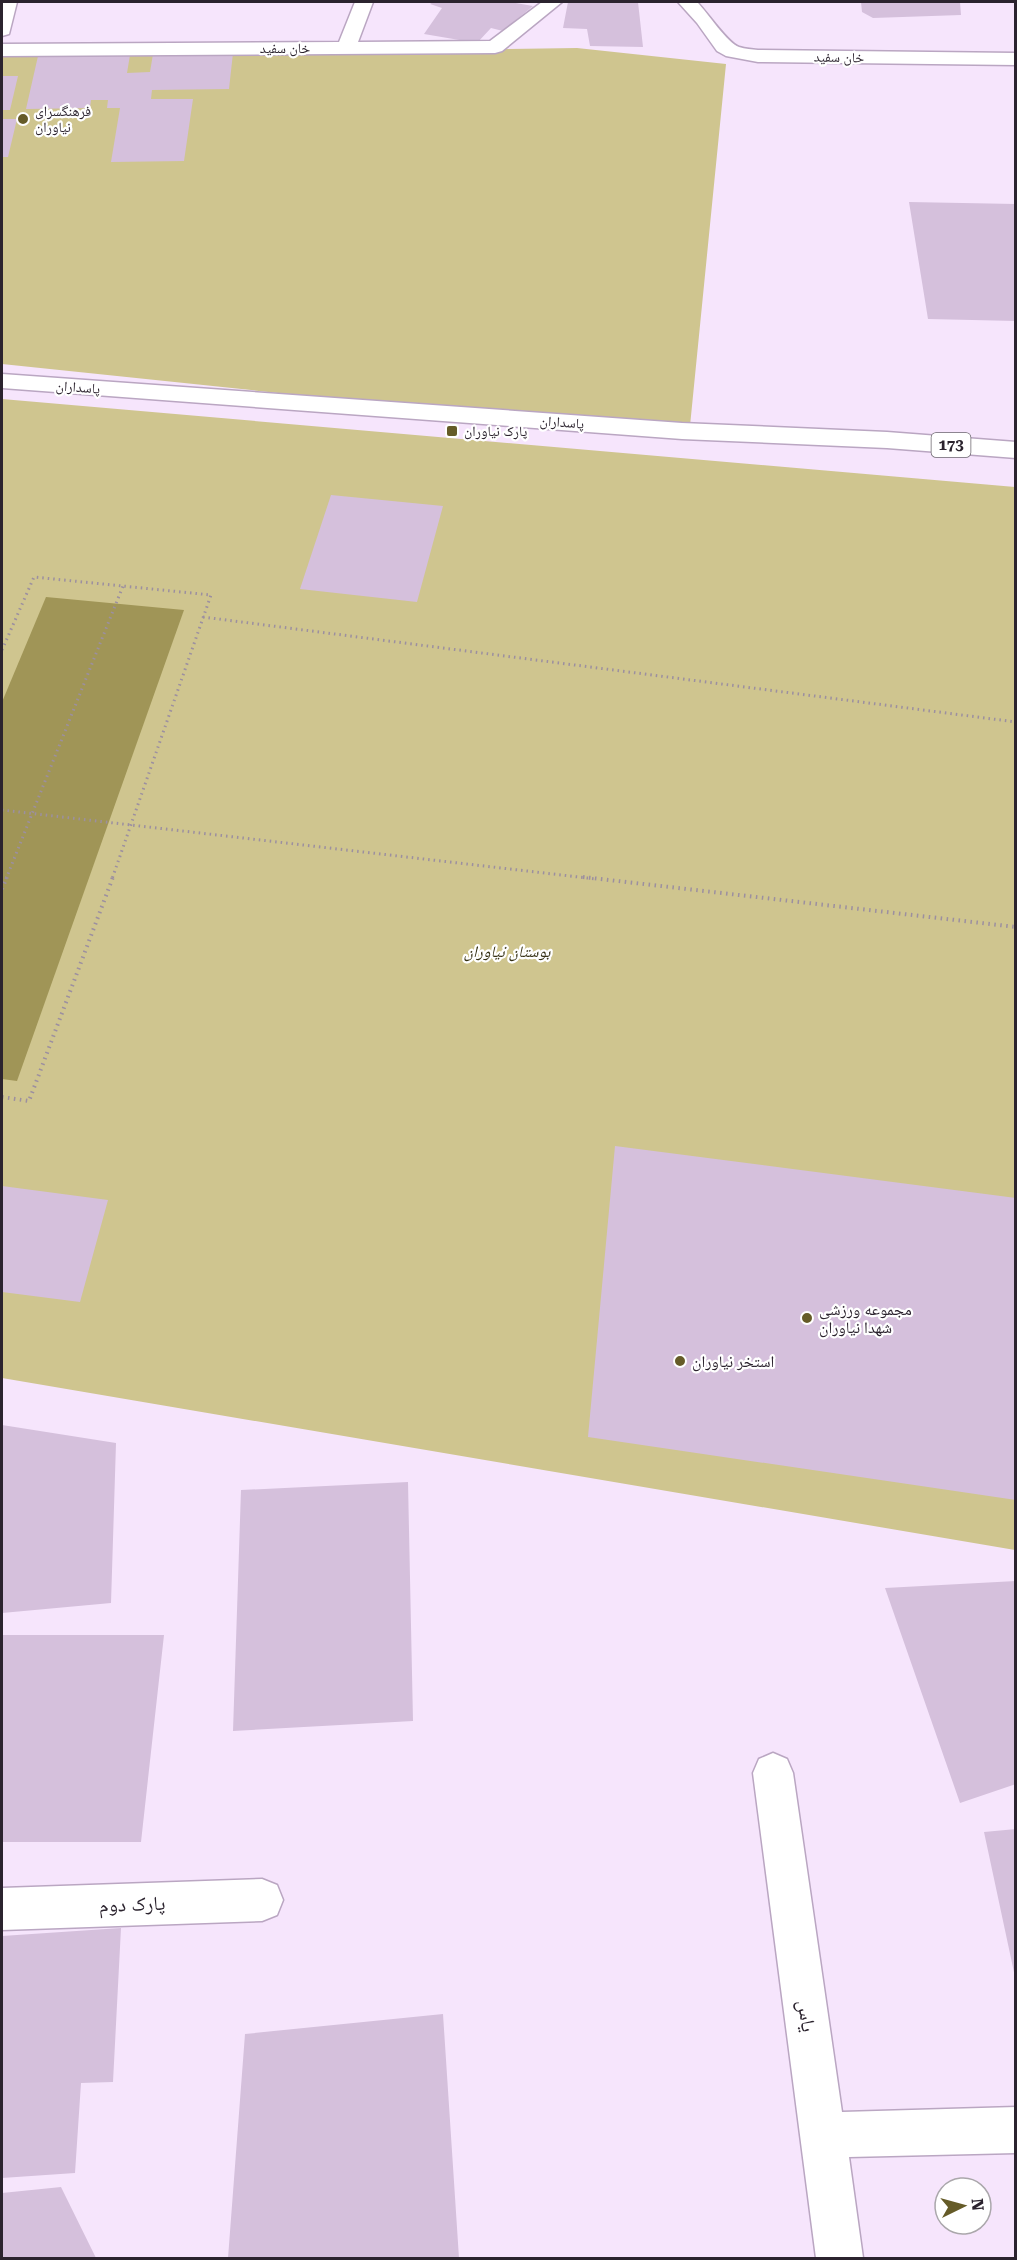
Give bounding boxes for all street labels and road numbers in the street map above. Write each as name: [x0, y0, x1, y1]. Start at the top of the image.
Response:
street label: خان سفید: [260, 40, 310, 57]
street label: خان سفید: [814, 49, 864, 66]
street label: پاسداران: [55, 377, 101, 398]
street label: پاسداران: [539, 412, 585, 433]
road number: 173: [932, 433, 970, 457]
street label: پارک دوم: [98, 1891, 166, 1919]
street label: یاس: [793, 1998, 821, 2034]

